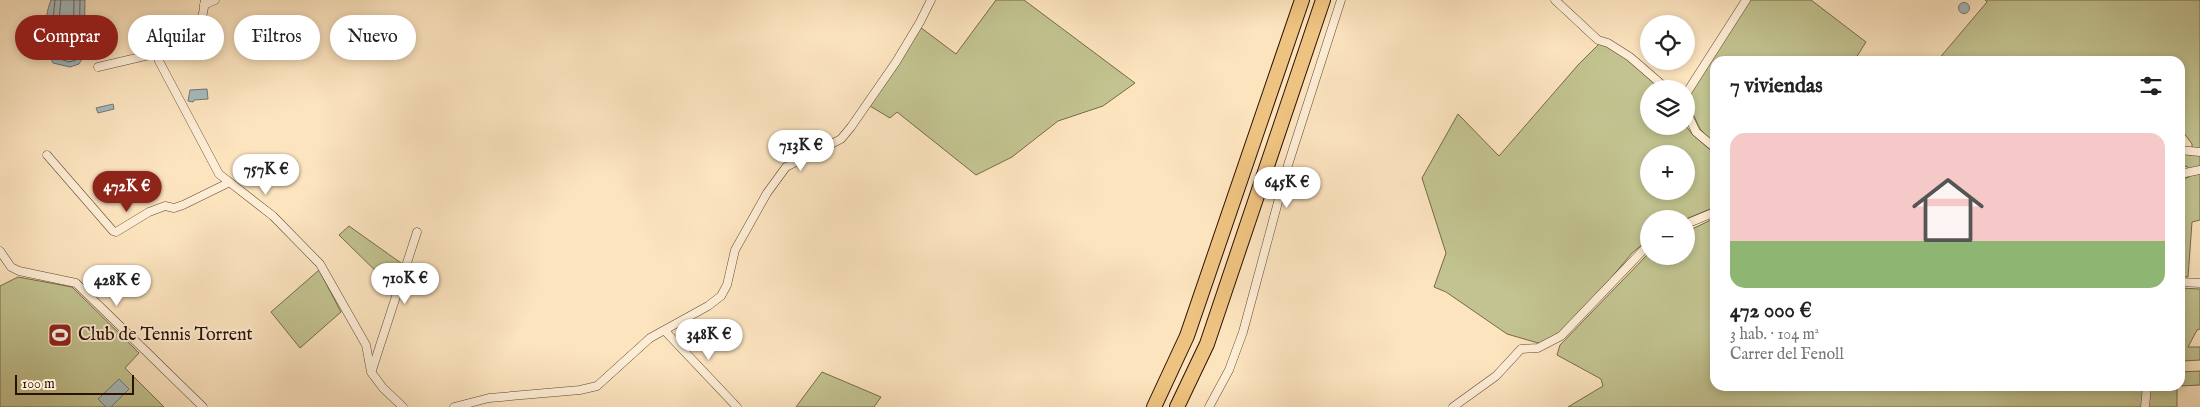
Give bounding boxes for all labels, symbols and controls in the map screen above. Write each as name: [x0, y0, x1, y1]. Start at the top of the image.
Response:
chip: Comprar: [15, 15, 118, 60]
chip: Alquilar: [128, 15, 224, 60]
chip: Filtros: [234, 15, 320, 60]
chip: Nuevo: [330, 15, 416, 60]
map controls: [1640, 15, 1695, 265]
button: locate: [1640, 15, 1695, 70]
icon: filters: [2137, 72, 2165, 100]
text: 7 viviendas: [1730, 73, 1823, 100]
button: layers: [1640, 80, 1695, 135]
pin: 713K €: [760, 130, 842, 172]
text: 713K €: [779, 136, 823, 156]
button: +: [1640, 145, 1695, 200]
pin: 757K €: [225, 154, 307, 196]
text: 757K €: [243, 160, 289, 180]
icon: home: [1903, 165, 1993, 255]
pin: 645K €: [1246, 166, 1328, 209]
pin: 472K €: [86, 170, 168, 213]
text: 645K €: [1265, 173, 1309, 193]
text: 472K €: [104, 177, 150, 197]
button: −: [1640, 210, 1695, 265]
pin: 710K €: [364, 262, 446, 305]
pin: 428K €: [76, 264, 158, 307]
text: 710K €: [382, 269, 428, 289]
text: 428K €: [94, 271, 140, 291]
text: 472 000 €: [1730, 298, 1812, 325]
pin: 348K €: [668, 318, 750, 361]
sports icon: Club de Tennis Torrent: [47, 322, 73, 348]
place label: Club de Tennis Torrent: [78, 324, 253, 347]
text: 348K €: [687, 325, 731, 345]
text: 3 hab. · 104 m²: [1730, 325, 1819, 345]
text: Carrer del Fenoll: [1730, 345, 1844, 365]
scale bar: [15, 372, 134, 395]
text: 100 m: [22, 375, 55, 393]

